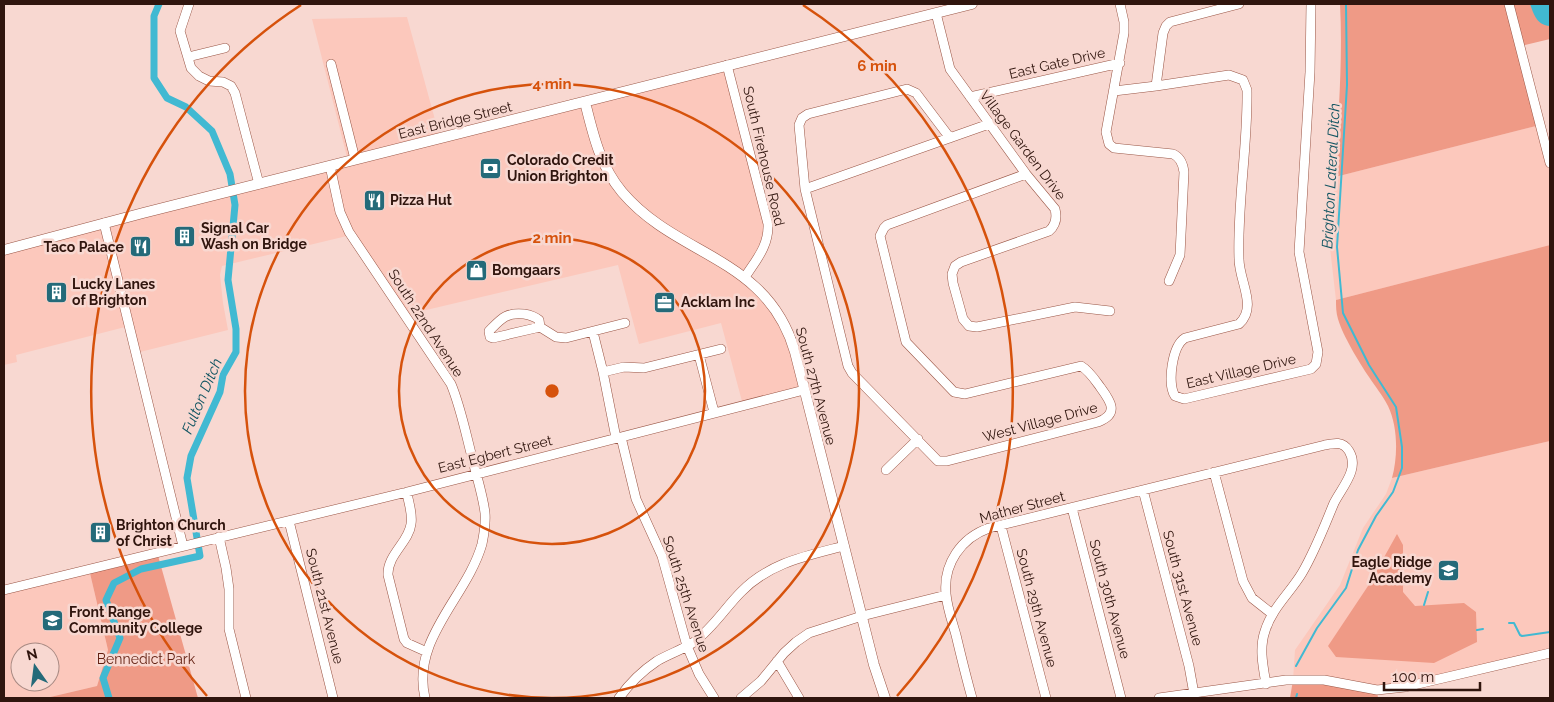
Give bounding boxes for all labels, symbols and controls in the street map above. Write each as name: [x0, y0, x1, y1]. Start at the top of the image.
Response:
street label: East Gate Drive: [1007, 44, 1107, 82]
text: 6 min: [857, 57, 897, 75]
text: 4 min: [532, 75, 572, 93]
street label: South Firehouse Road: [740, 85, 788, 227]
street label: Village Garden Drive: [977, 87, 1069, 203]
street label: East Bridge Street: [397, 98, 514, 142]
water label: Brighton Lateral Ditch: [1318, 103, 1344, 249]
place label: Colorado Credit Union Brighton: [507, 152, 614, 184]
bank icon: Colorado Credit Union Brighton: [479, 156, 503, 180]
restaurant icon: Pizza Hut: [362, 188, 386, 212]
place label: Pizza Hut: [390, 192, 453, 208]
place label: Signal Car Wash on Bridge: [201, 220, 307, 252]
building icon: Signal Car Wash on Bridge: [173, 224, 197, 248]
text: 2 min: [533, 229, 571, 247]
restaurant icon: Taco Palace: [128, 235, 152, 259]
place label: Taco Palace: [43, 239, 125, 255]
shop icon: Bomgaars: [464, 258, 488, 282]
place label: Bomgaars: [492, 262, 560, 278]
street label: South 22nd Avenue: [385, 266, 467, 380]
place label: Lucky Lanes of Brighton: [72, 276, 155, 308]
building icon: Lucky Lanes of Brighton: [44, 280, 68, 304]
office icon: Acklam Inc: [653, 290, 677, 314]
place label: Acklam Inc: [681, 294, 755, 310]
street label: South 27th Avenue: [793, 325, 839, 447]
street label: East Village Drive: [1184, 351, 1298, 391]
water label: Fulton Ditch: [178, 355, 226, 437]
centre of rings: [543, 382, 561, 400]
street label: West Village Drive: [981, 399, 1099, 445]
street label: East Egbert Street: [436, 432, 554, 476]
street label: Mather Street: [978, 488, 1067, 526]
place label: Brighton Church of Christ: [116, 517, 226, 549]
building icon: Brighton Church of Christ: [88, 521, 112, 545]
street label: South 31st Avenue: [1160, 529, 1206, 647]
street label: South 25th Avenue: [660, 534, 712, 654]
street label: South 30th Avenue: [1086, 538, 1134, 660]
street label: South 21st Avenue: [303, 547, 347, 665]
street label: South 29th Avenue: [1013, 547, 1061, 669]
place label: Eagle Ridge Academy: [1351, 554, 1433, 586]
school or university icon: Eagle Ridge Academy: [1436, 558, 1460, 582]
place label: Front Range Community College: [69, 604, 203, 636]
school or university icon: Front Range Community College: [41, 608, 65, 632]
north arrow: [10, 642, 60, 692]
text: N: [25, 645, 39, 663]
park label: Bennedict Park: [97, 651, 196, 667]
scale bar: [1384, 660, 1480, 692]
text: 100 m: [1392, 668, 1434, 686]

